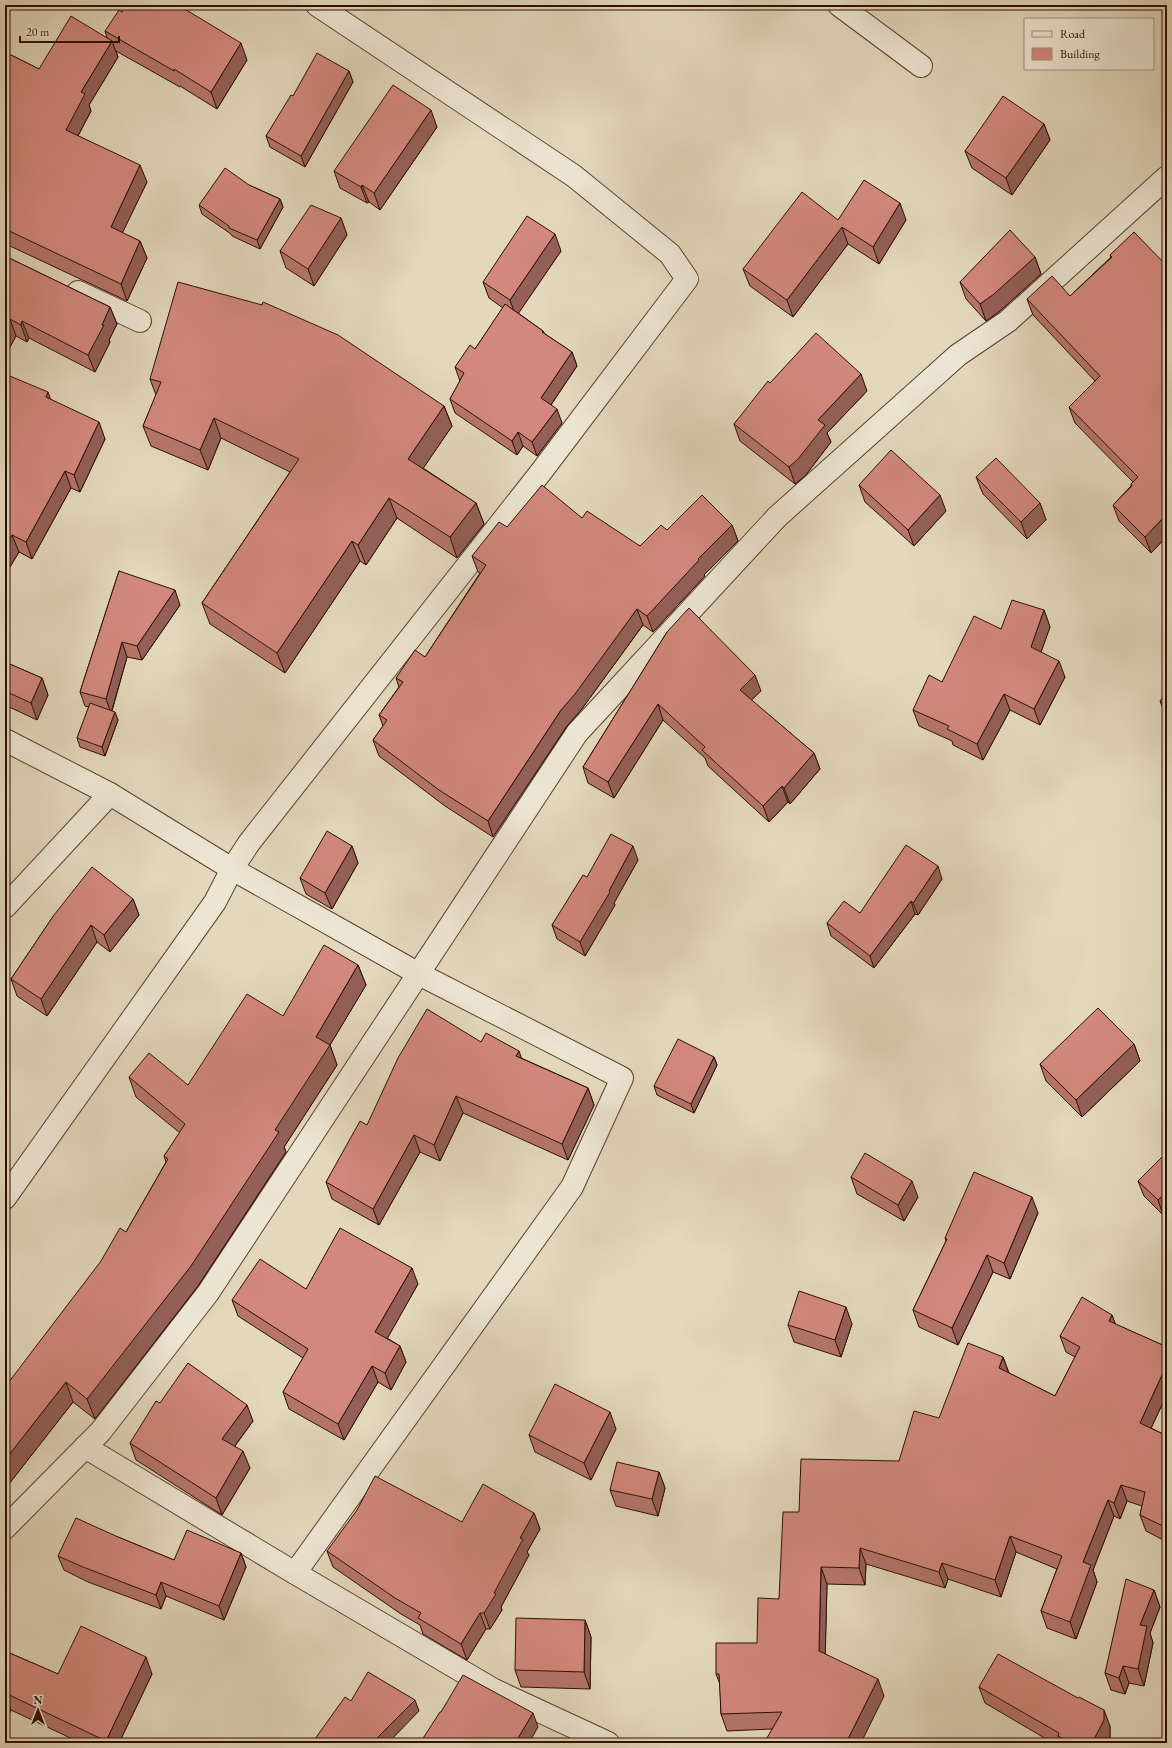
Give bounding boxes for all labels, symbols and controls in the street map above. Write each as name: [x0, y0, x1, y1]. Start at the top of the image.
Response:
scale bar: [20, 18, 119, 44]
legend: [1024, 18, 1154, 70]
text: 20 m: [26, 24, 50, 40]
text: Road: [1060, 26, 1086, 42]
text: Building: [1060, 46, 1101, 62]
north arrow: [18, 1690, 58, 1730]
text: N: [34, 1693, 43, 1707]

